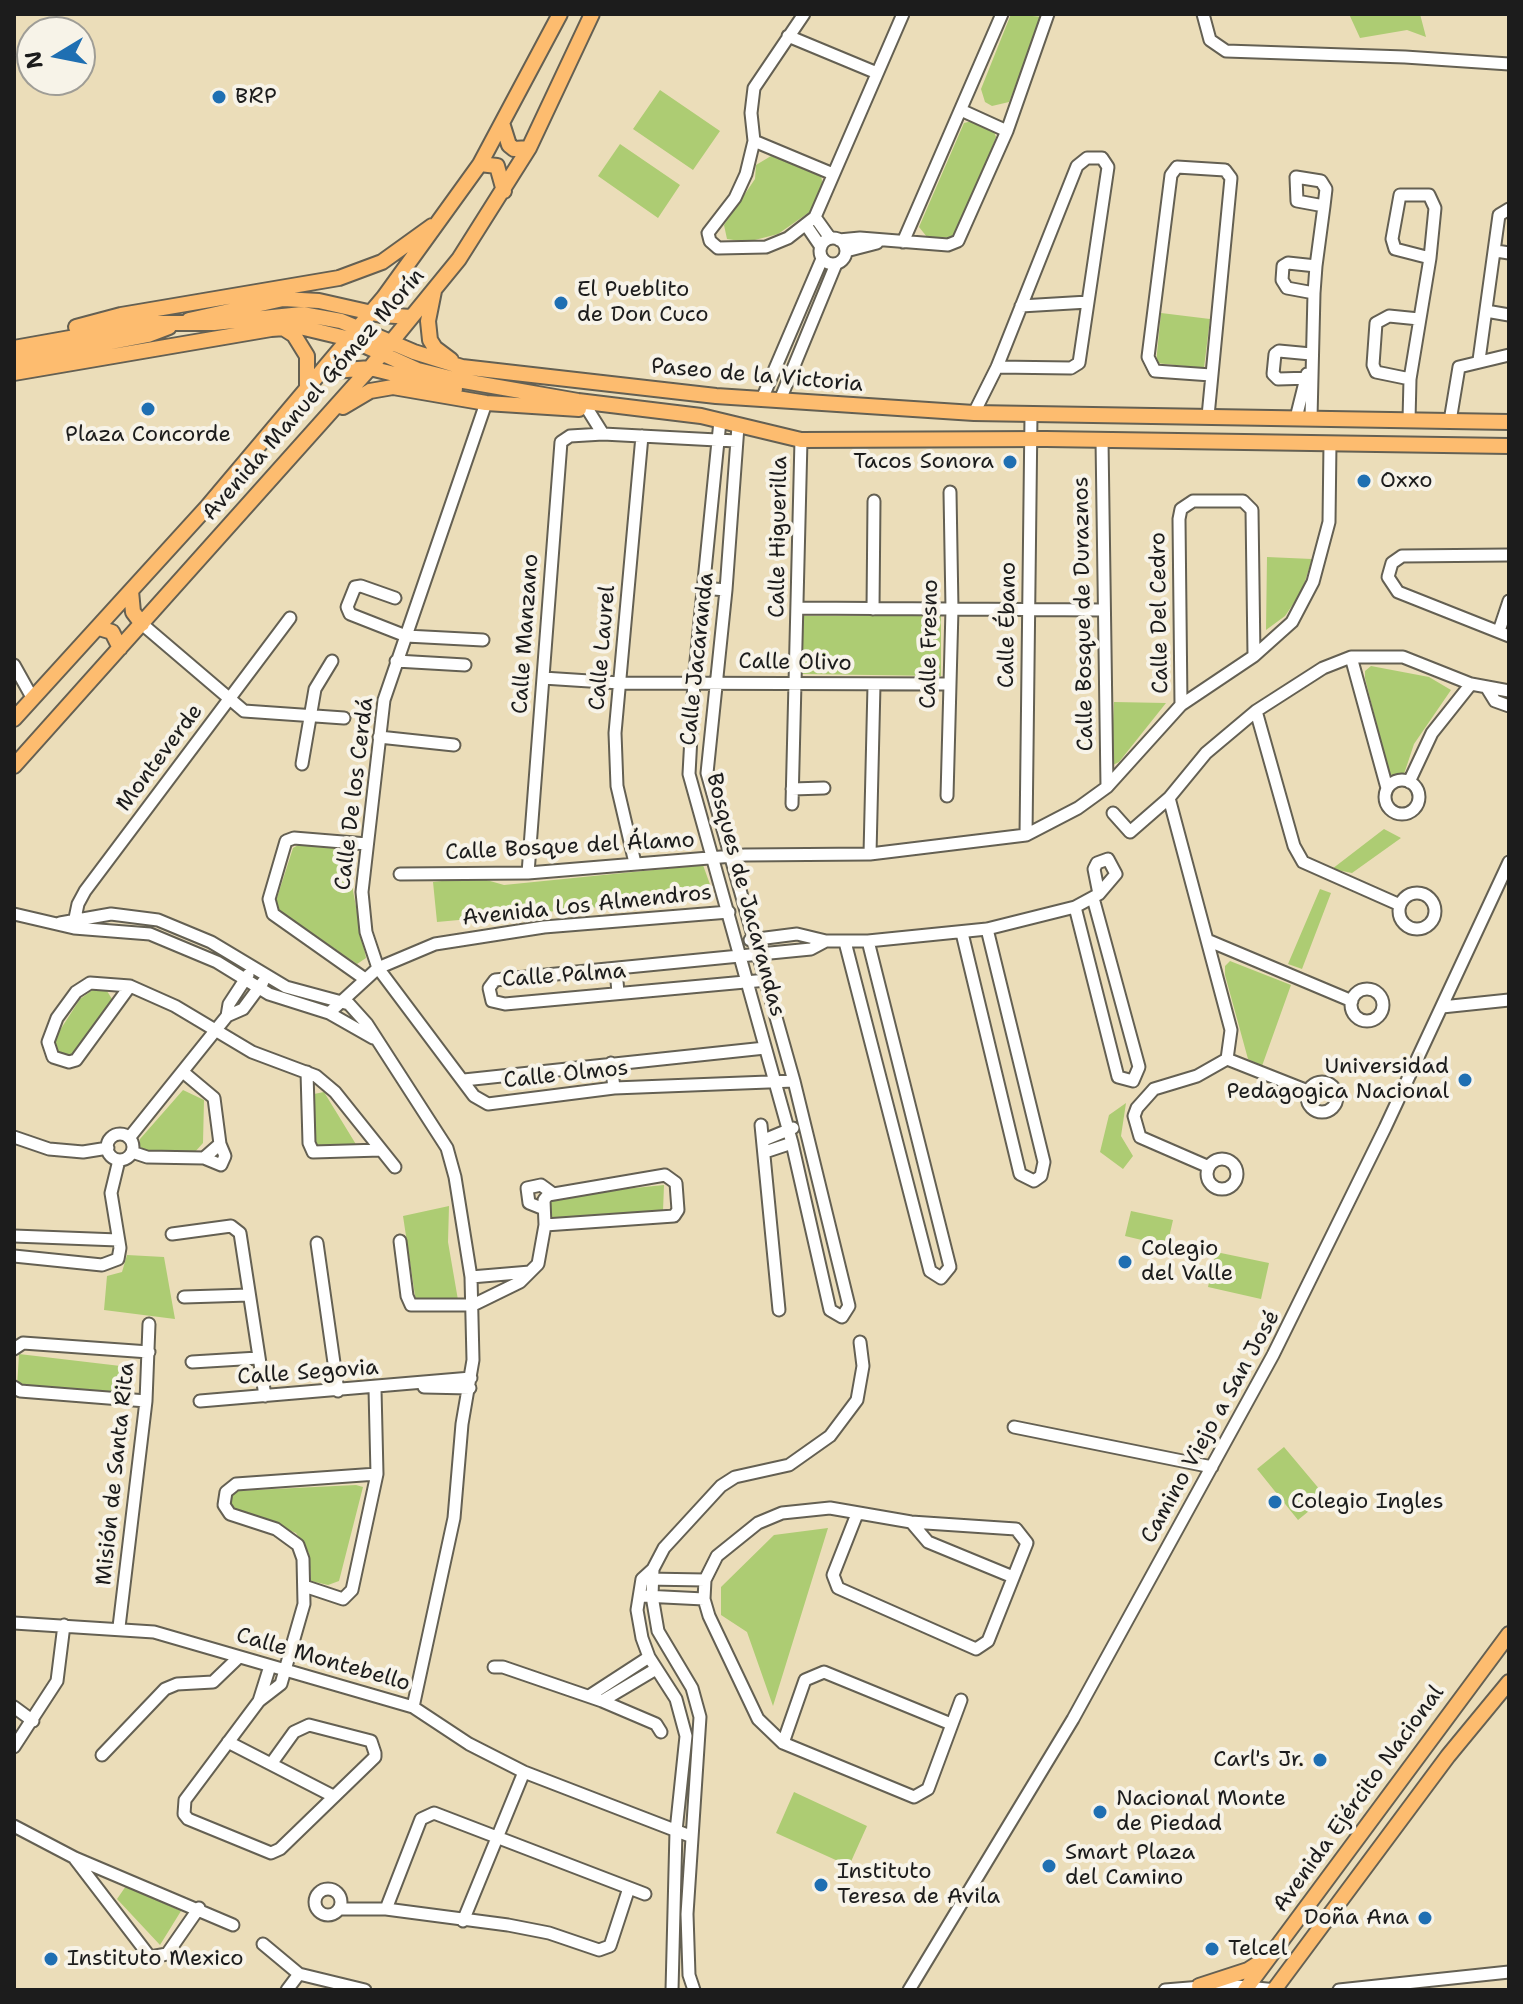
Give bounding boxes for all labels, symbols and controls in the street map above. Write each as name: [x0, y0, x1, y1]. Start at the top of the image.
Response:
north arrow: [16, 16, 96, 96]
text: N: [18, 49, 50, 71]
place label: BRP: [235, 84, 277, 110]
marker: BRP: [210, 88, 228, 106]
street label: Avenida Manuel Gómez Morín: [197, 264, 431, 526]
place label: El Pueblito de Don Cuco: [577, 277, 709, 328]
marker: El Pueblito de Don Cuco: [552, 294, 570, 312]
street label: Paseo de la Victoria: [650, 354, 864, 398]
marker: Plaza Concorde: [139, 400, 157, 418]
place label: Plaza Concorde: [65, 422, 231, 448]
place label: Tacos Sonora: [853, 449, 994, 475]
marker: Tacos Sonora: [1001, 453, 1019, 471]
street label: Calle Higuerilla: [764, 456, 794, 618]
place label: Oxxo: [1380, 468, 1432, 494]
marker: Oxxo: [1355, 472, 1373, 490]
street label: Calle Bosque de Duraznos: [1068, 476, 1100, 752]
street label: Calle Del Cedro: [1145, 532, 1175, 694]
street label: Calle Manzano: [507, 553, 545, 715]
street label: Calle Ébano: [994, 562, 1022, 688]
street label: Calle Jacaranda: [676, 571, 720, 747]
street label: Calle Fresno: [916, 579, 944, 709]
street label: Calle Laurel: [584, 584, 622, 712]
street label: Calle Olivo: [738, 649, 852, 677]
street label: Calle De los Cerdá: [330, 696, 380, 892]
street label: Monteverde: [111, 699, 209, 817]
street label: Bosques de Jacarandas: [700, 770, 790, 1020]
street label: Calle Bosque del Álamo: [444, 827, 696, 867]
street label: Avenida Los Almendros: [461, 880, 713, 932]
street label: Calle Palma: [501, 958, 627, 994]
place label: Universidad Pedagogica Nacional: [1226, 1054, 1449, 1106]
street label: Calle Olmos: [502, 1055, 630, 1095]
marker: Universidad Pedagogica Nacional: [1456, 1071, 1474, 1089]
place label: Colegio del Valle: [1141, 1236, 1233, 1288]
marker: Colegio del Valle: [1116, 1253, 1134, 1271]
street label: Camino Viejo a San José: [1136, 1306, 1286, 1548]
street label: Calle Segovia: [236, 1355, 380, 1391]
street label: Misión de Santa Rita: [91, 1361, 141, 1587]
place label: Colegio Ingles: [1291, 1489, 1444, 1515]
marker: Colegio Ingles: [1266, 1493, 1284, 1511]
street label: Calle Montebello: [233, 1623, 413, 1697]
street label: Avenida Ejército Nacional: [1268, 1680, 1450, 1918]
place label: Carl's Jr.: [1213, 1747, 1304, 1773]
marker: Carl's Jr.: [1311, 1751, 1329, 1769]
place label: Nacional Monte de Piedad: [1116, 1786, 1286, 1838]
marker: Nacional Monte de Piedad: [1091, 1803, 1109, 1821]
place label: Smart Plaza del Camino: [1065, 1840, 1195, 1892]
marker: Smart Plaza del Camino: [1040, 1857, 1058, 1875]
place label: Instituto Teresa de Avila: [837, 1859, 1000, 1910]
marker: Instituto Teresa de Avila: [812, 1876, 830, 1894]
place label: Doña Ana: [1304, 1905, 1409, 1931]
marker: Doña Ana: [1416, 1909, 1434, 1927]
place label: Telcel: [1228, 1936, 1287, 1962]
marker: Telcel: [1203, 1940, 1221, 1958]
place label: Instituto Mexico: [67, 1946, 244, 1972]
marker: Instituto Mexico: [42, 1950, 60, 1968]

